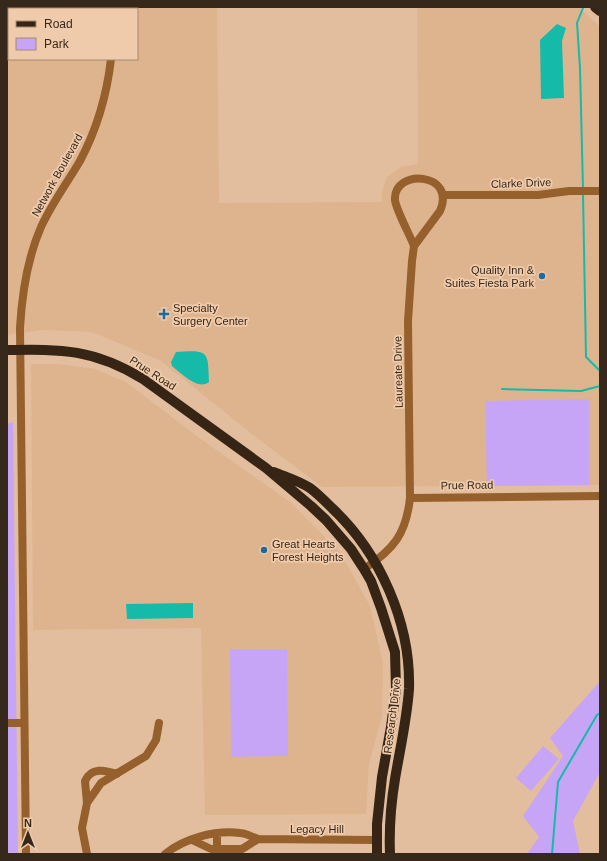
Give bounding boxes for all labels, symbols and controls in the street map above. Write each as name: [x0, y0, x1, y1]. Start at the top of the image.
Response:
legend: [8, 8, 138, 60]
text: Road: [44, 17, 73, 31]
text: Park: [44, 37, 70, 51]
street label: Network Boulevard: [29, 131, 85, 219]
street label: Clarke Drive: [491, 176, 551, 190]
place label: Quality Inn & Suites Fiesta Park: [445, 264, 535, 289]
marker: Quality Inn & Suites Fiesta Park: [537, 271, 547, 281]
place label: Specialty Surgery Center: [173, 302, 248, 327]
marker: Specialty Surgery Center: [158, 308, 170, 320]
street label: Laureate Drive: [391, 336, 405, 408]
street label: Prue Road: [128, 354, 178, 392]
street label: Prue Road: [441, 479, 493, 491]
place label: Great Hearts Forest Heights: [272, 538, 344, 563]
marker: Great Hearts Forest Heights: [259, 545, 269, 555]
street label: Research Drive: [381, 678, 403, 754]
north arrow: [8, 813, 48, 853]
text: N: [24, 817, 32, 829]
street label: Legacy Hill: [290, 823, 344, 835]

